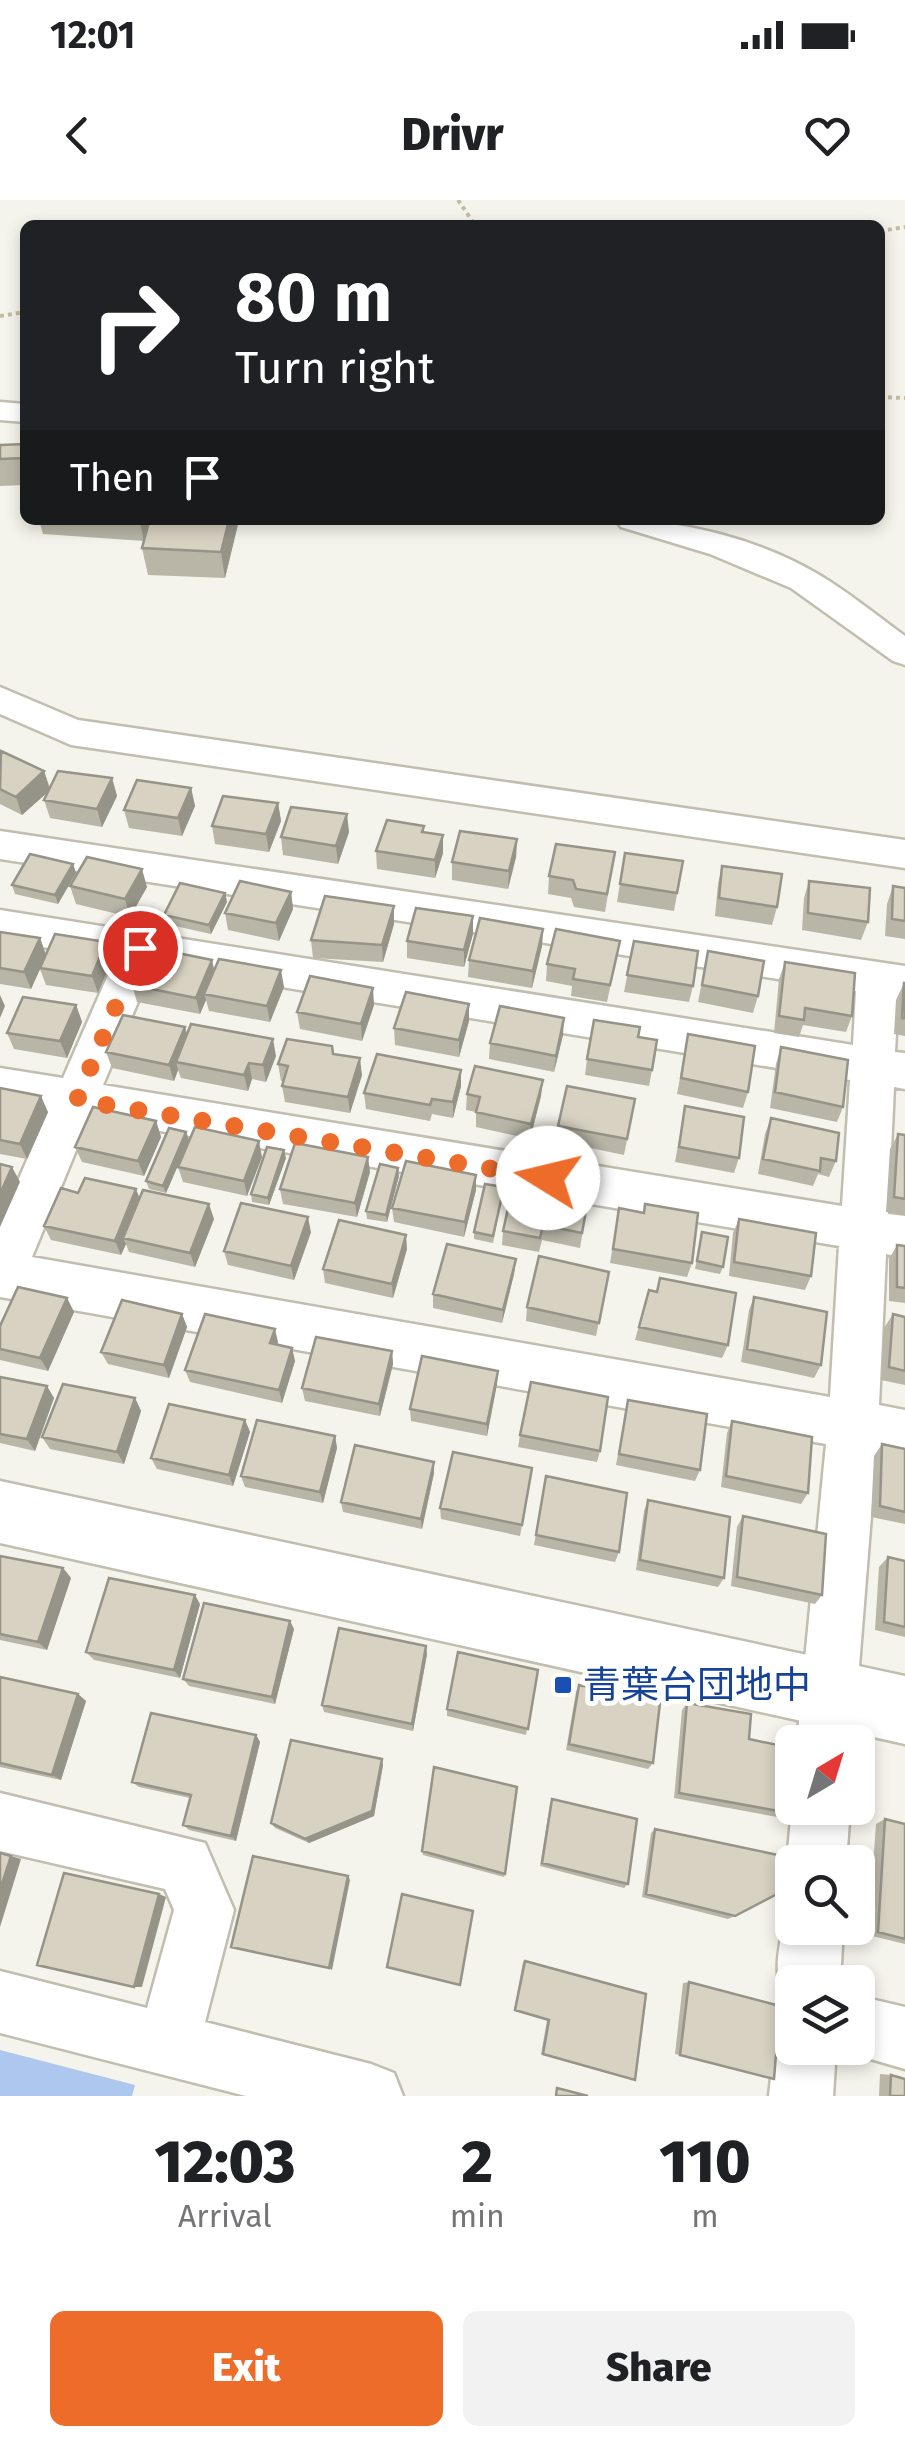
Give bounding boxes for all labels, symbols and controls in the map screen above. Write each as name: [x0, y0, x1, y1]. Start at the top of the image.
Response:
text: 12:01: [50, 12, 135, 58]
icon: back: [50, 108, 105, 163]
text: Drivr: [402, 108, 503, 162]
icon: heart: [800, 108, 855, 163]
text: 80 m: [235, 256, 392, 340]
icon: right: [70, 260, 200, 390]
text: Turn right: [235, 341, 434, 395]
icon: arrive: [175, 450, 230, 505]
text: Then: [70, 455, 155, 501]
pin: [98, 906, 183, 991]
icon: arrive: [113, 921, 168, 976]
position arrow: [496, 1126, 600, 1230]
place label: 青葉台団地中: [583, 1662, 811, 1708]
marker: 青葉台団地中: [552, 1674, 574, 1696]
north arrow: [775, 1725, 875, 1825]
map controls: [775, 1725, 875, 2065]
button: search: [775, 1845, 875, 1945]
button: layers: [775, 1965, 875, 2065]
text: 12:03: [154, 2126, 295, 2198]
text: 2: [462, 2126, 493, 2198]
text: 110: [659, 2126, 751, 2198]
text: Arrival: [178, 2197, 272, 2235]
text: min: [450, 2197, 505, 2235]
text: m: [691, 2197, 719, 2235]
button: Exit: [50, 2311, 443, 2426]
button: Share: [463, 2311, 855, 2426]

